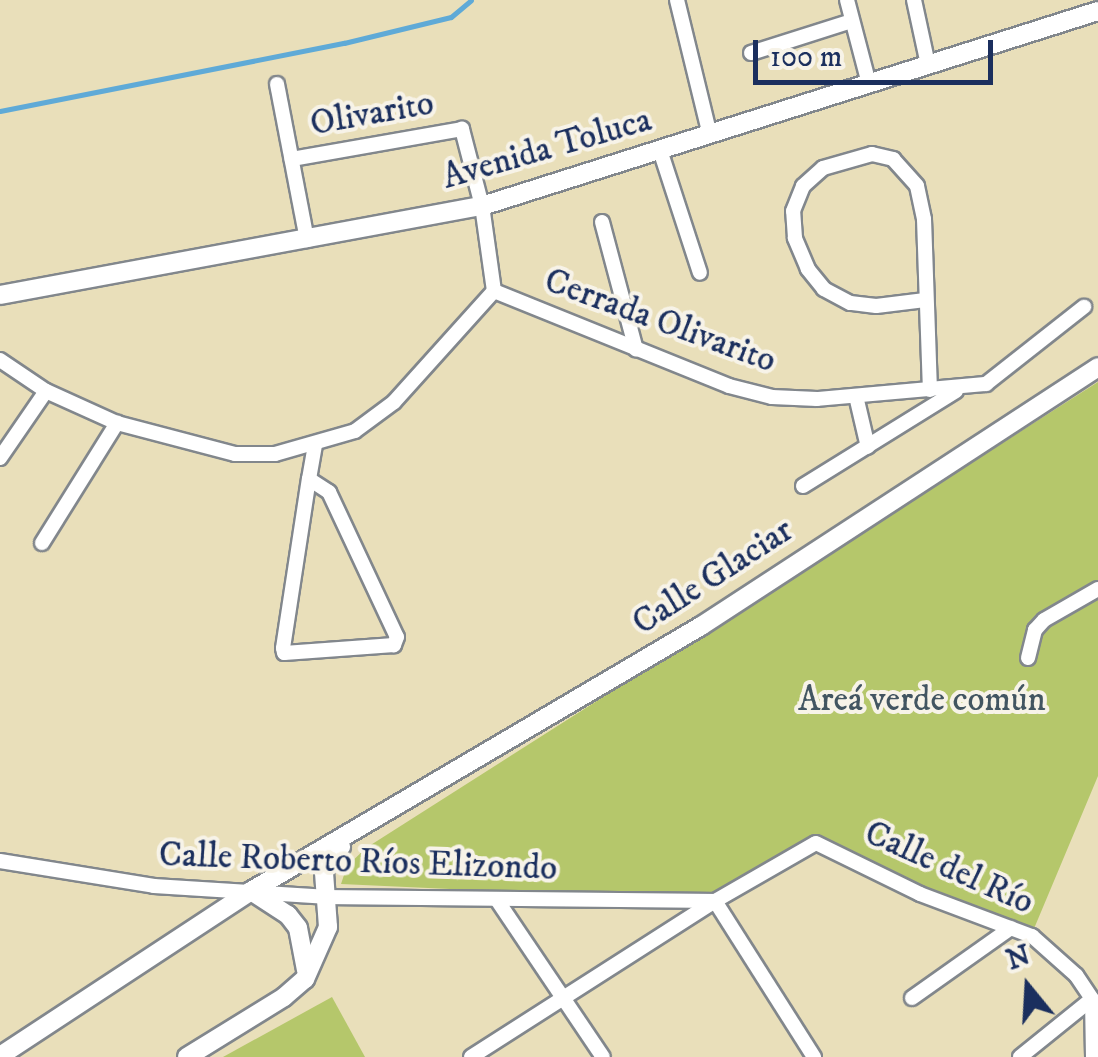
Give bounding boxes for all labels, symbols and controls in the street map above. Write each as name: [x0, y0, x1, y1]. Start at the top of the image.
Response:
scale bar: [758, 20, 998, 82]
text: 100 m: [770, 39, 842, 76]
street label: Olivarito: [307, 83, 437, 145]
street label: Avenida Toluca: [438, 99, 656, 199]
street label: Cerrada Olivarito: [539, 260, 781, 382]
street label: Calle Glaciar: [625, 510, 801, 644]
park label: Areá verde común: [798, 679, 1046, 721]
street label: Calle del Río: [858, 812, 1040, 924]
street label: Calle Roberto Ríos Elizondo: [158, 834, 558, 890]
north arrow: [978, 937, 1078, 1037]
text: N: [1002, 938, 1035, 978]

